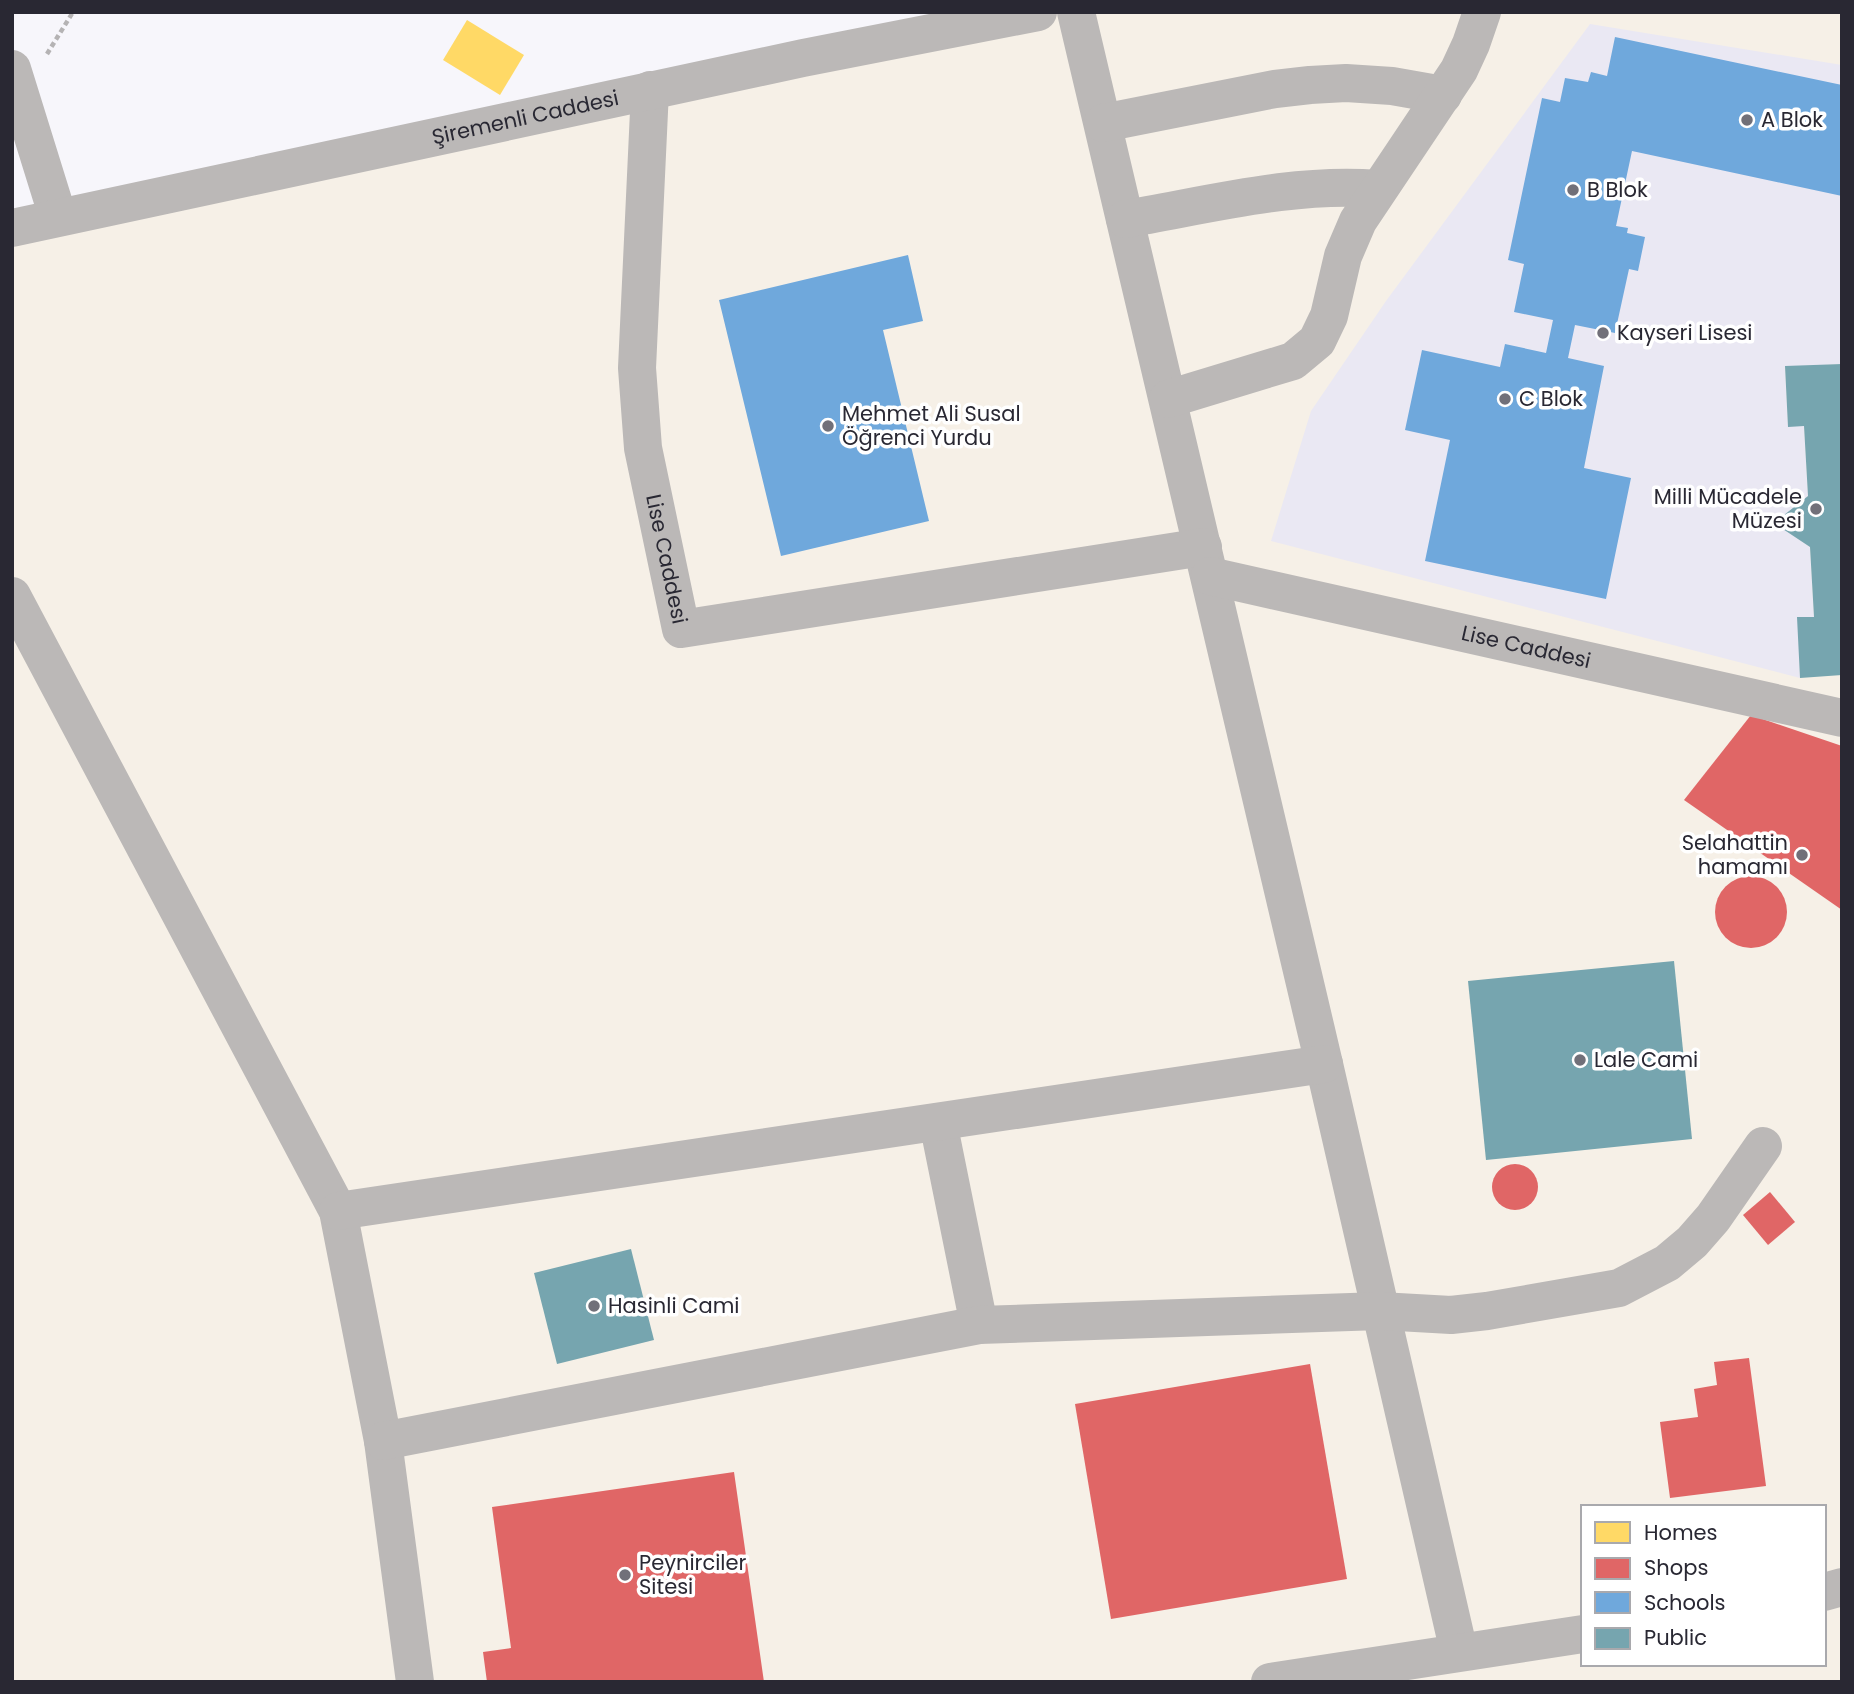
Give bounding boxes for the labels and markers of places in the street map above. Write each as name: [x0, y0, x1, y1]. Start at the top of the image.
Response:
place label: A Blok: [1761, 105, 1823, 134]
marker: A Blok: [1739, 112, 1755, 128]
place label: B Blok: [1587, 175, 1648, 204]
marker: B Blok: [1565, 182, 1581, 198]
place label: Kayseri Lisesi: [1617, 318, 1753, 347]
marker: Kayseri Lisesi: [1595, 325, 1611, 341]
place label: C Blok: [1519, 384, 1583, 413]
marker: C Blok: [1497, 391, 1513, 407]
place label: Mehmet Ali Susal Öğrenci Yurdu: [842, 399, 1021, 452]
marker: Mehmet Ali Susal Öğrenci Yurdu: [820, 418, 836, 434]
place label: Milli Mücadele Müzesi: [1654, 482, 1802, 535]
marker: Milli Mücadele Müzesi: [1808, 501, 1824, 517]
place label: Selahattin hamamı: [1682, 828, 1788, 881]
marker: Selahattin hamamı: [1794, 847, 1810, 863]
place label: Lale Cami: [1594, 1045, 1698, 1074]
marker: Lale Cami: [1572, 1052, 1588, 1068]
place label: Hasinli Cami: [608, 1291, 739, 1320]
marker: Hasinli Cami: [586, 1298, 602, 1314]
place label: Peynirciler Sitesi: [639, 1548, 747, 1601]
marker: Peynirciler Sitesi: [617, 1567, 633, 1583]

